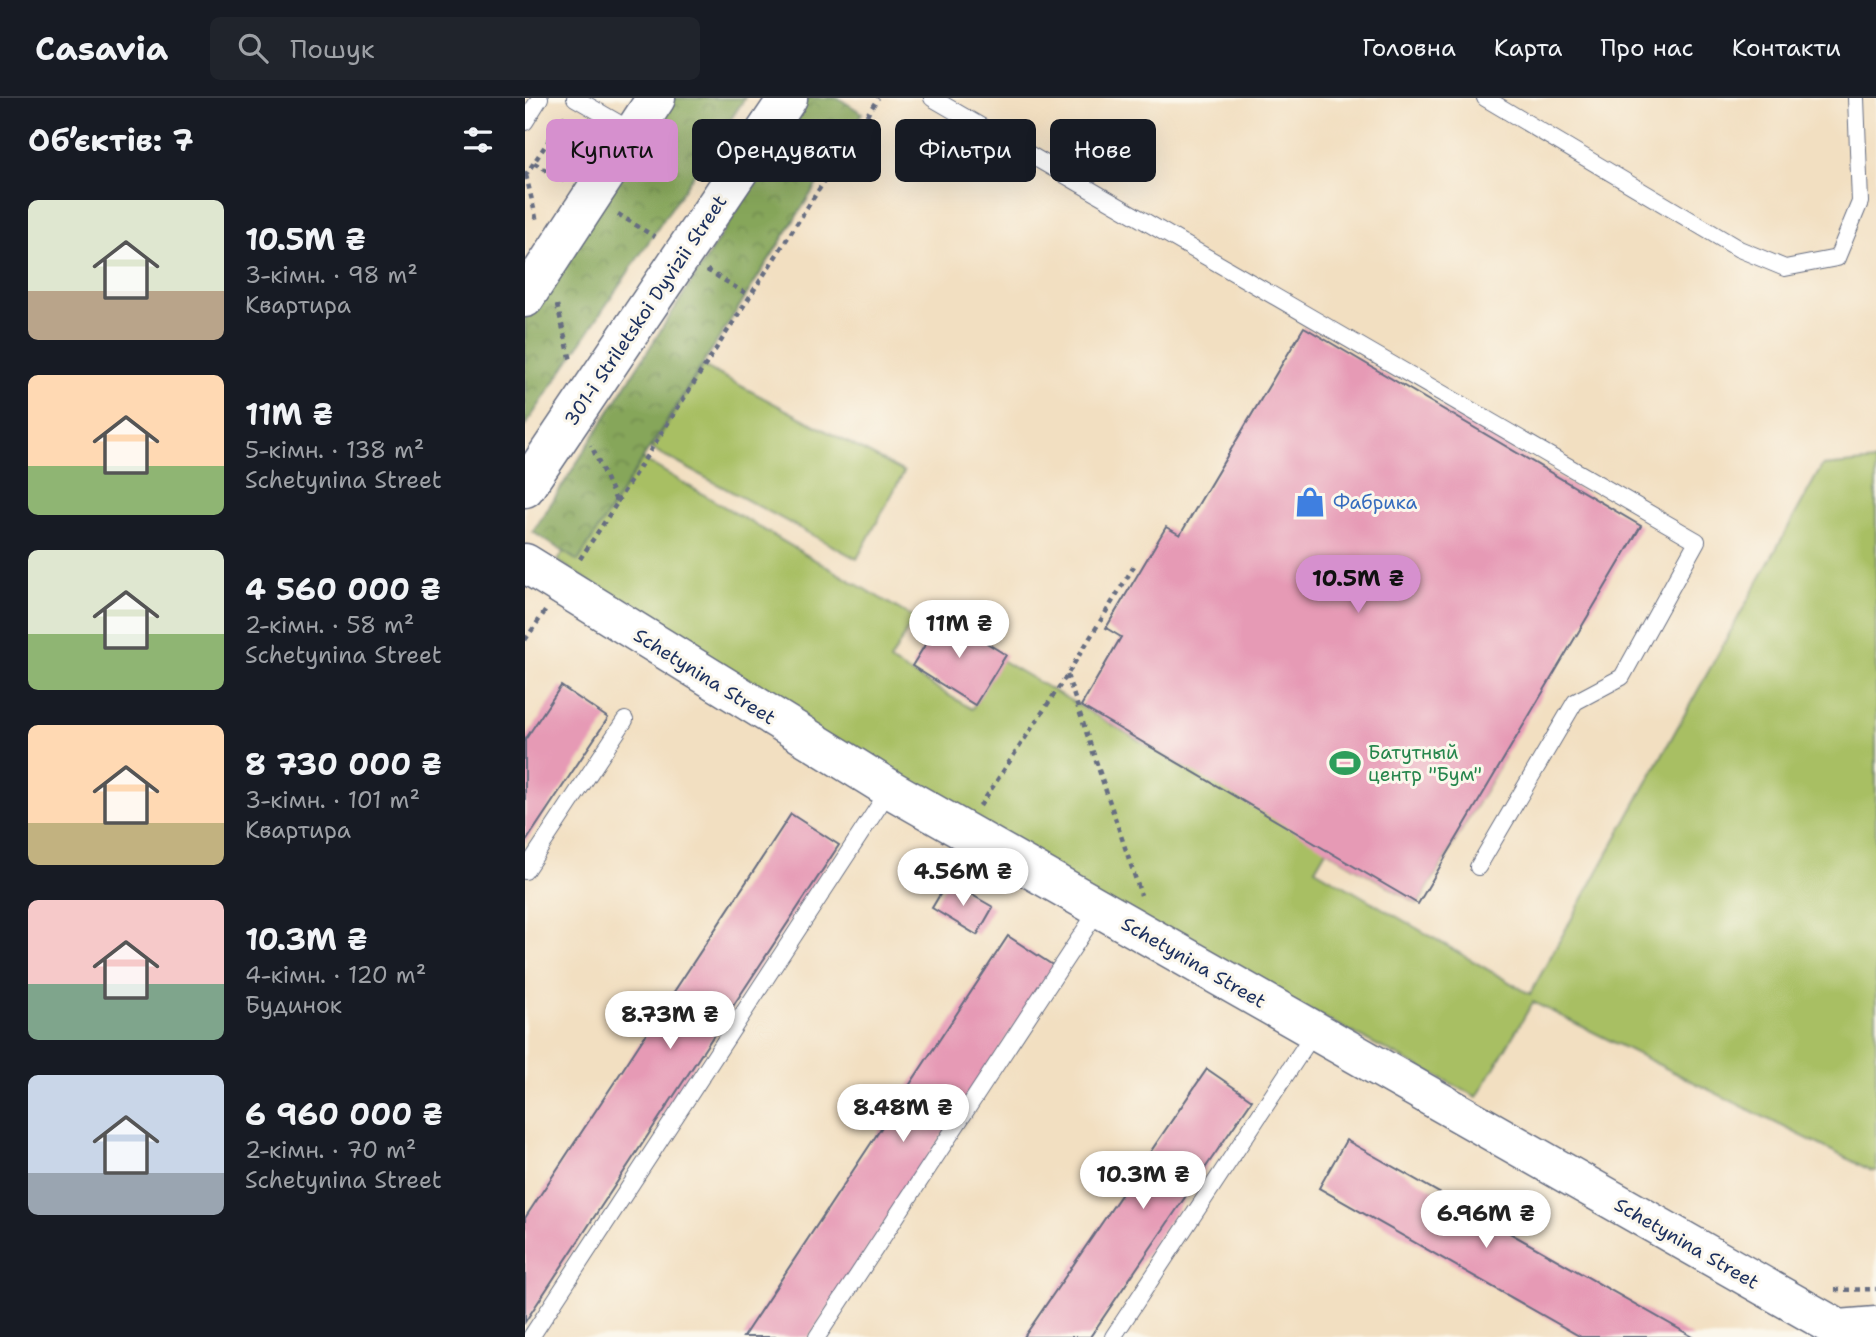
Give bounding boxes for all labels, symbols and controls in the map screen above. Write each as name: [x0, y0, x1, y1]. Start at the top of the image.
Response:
search box: [210, 17, 700, 80]
text: Casavia: [35, 26, 168, 71]
icon: search: [234, 29, 272, 67]
text: Пошук: [290, 31, 375, 66]
text: Головна: [1362, 32, 1456, 64]
text: Карта: [1494, 32, 1563, 64]
text: Про нас: [1601, 32, 1694, 64]
text: Контакти: [1732, 32, 1841, 64]
chip: Купити: [546, 119, 678, 182]
chip: Орендувати: [692, 119, 881, 182]
chip: Фільтри: [895, 119, 1036, 182]
chip: Нове: [1050, 119, 1156, 182]
text: Об’єктів: 7: [28, 120, 194, 161]
icon: filters: [459, 121, 497, 159]
street label: 301-i Striletskoi Dyvizii Street: [559, 190, 732, 431]
text: 10.5M ₴: [245, 219, 366, 260]
icon: home: [84, 228, 168, 312]
text: 3-кімн. · 98 m²: [245, 260, 418, 290]
text: Квартира: [245, 290, 351, 320]
text: 11M ₴: [245, 394, 333, 435]
icon: home: [84, 403, 168, 487]
text: 5-кімн. · 138 m²: [245, 435, 424, 465]
text: Schetynina Street: [245, 465, 442, 495]
shop icon: Фабрика: [1293, 485, 1327, 519]
place label: Фабрика: [1333, 490, 1418, 515]
pin: 10.5M ₴: [1293, 556, 1423, 615]
text: 10.5M ₴: [1312, 563, 1404, 593]
text: 4 560 000 ₴: [245, 569, 441, 610]
icon: home: [84, 578, 168, 662]
pin: 11M ₴: [910, 601, 1008, 660]
text: 11M ₴: [925, 608, 993, 638]
text: 2-кімн. · 58 m²: [245, 610, 414, 640]
street label: Schetynina Street: [629, 623, 780, 730]
text: Schetynina Street: [245, 640, 442, 670]
place label: Батутный центр "Бум": [1368, 740, 1482, 787]
text: 8 730 000 ₴: [245, 744, 442, 785]
sports icon: Батутный центр "Бум": [1328, 746, 1362, 780]
icon: home: [84, 753, 168, 837]
text: 3-кімн. · 101 m²: [245, 785, 420, 815]
text: Квартира: [245, 815, 351, 845]
pin: 4.56M ₴: [898, 848, 1028, 908]
text: 4.56M ₴: [913, 856, 1013, 886]
street label: Schetynina Street: [1117, 911, 1270, 1014]
text: 10.3M ₴: [245, 919, 368, 960]
icon: home: [84, 928, 168, 1012]
text: 4-кімн. · 120 m²: [245, 960, 426, 990]
text: Будинок: [245, 990, 342, 1020]
pin: 8.73M ₴: [605, 992, 735, 1051]
text: 8.73M ₴: [621, 999, 719, 1029]
pin: 8.48M ₴: [838, 1084, 968, 1144]
text: 8.48M ₴: [853, 1092, 953, 1122]
text: 6 960 000 ₴: [245, 1094, 443, 1135]
icon: home: [84, 1103, 168, 1187]
text: 2-кімн. · 70 m²: [245, 1135, 416, 1165]
pin: 10.3M ₴: [1078, 1152, 1208, 1211]
text: 10.3M ₴: [1096, 1159, 1190, 1189]
text: Schetynina Street: [245, 1165, 442, 1195]
pin: 6.96M ₴: [1421, 1190, 1551, 1250]
street label: Schetynina Street: [1610, 1192, 1763, 1295]
text: 6.96M ₴: [1437, 1198, 1535, 1228]

